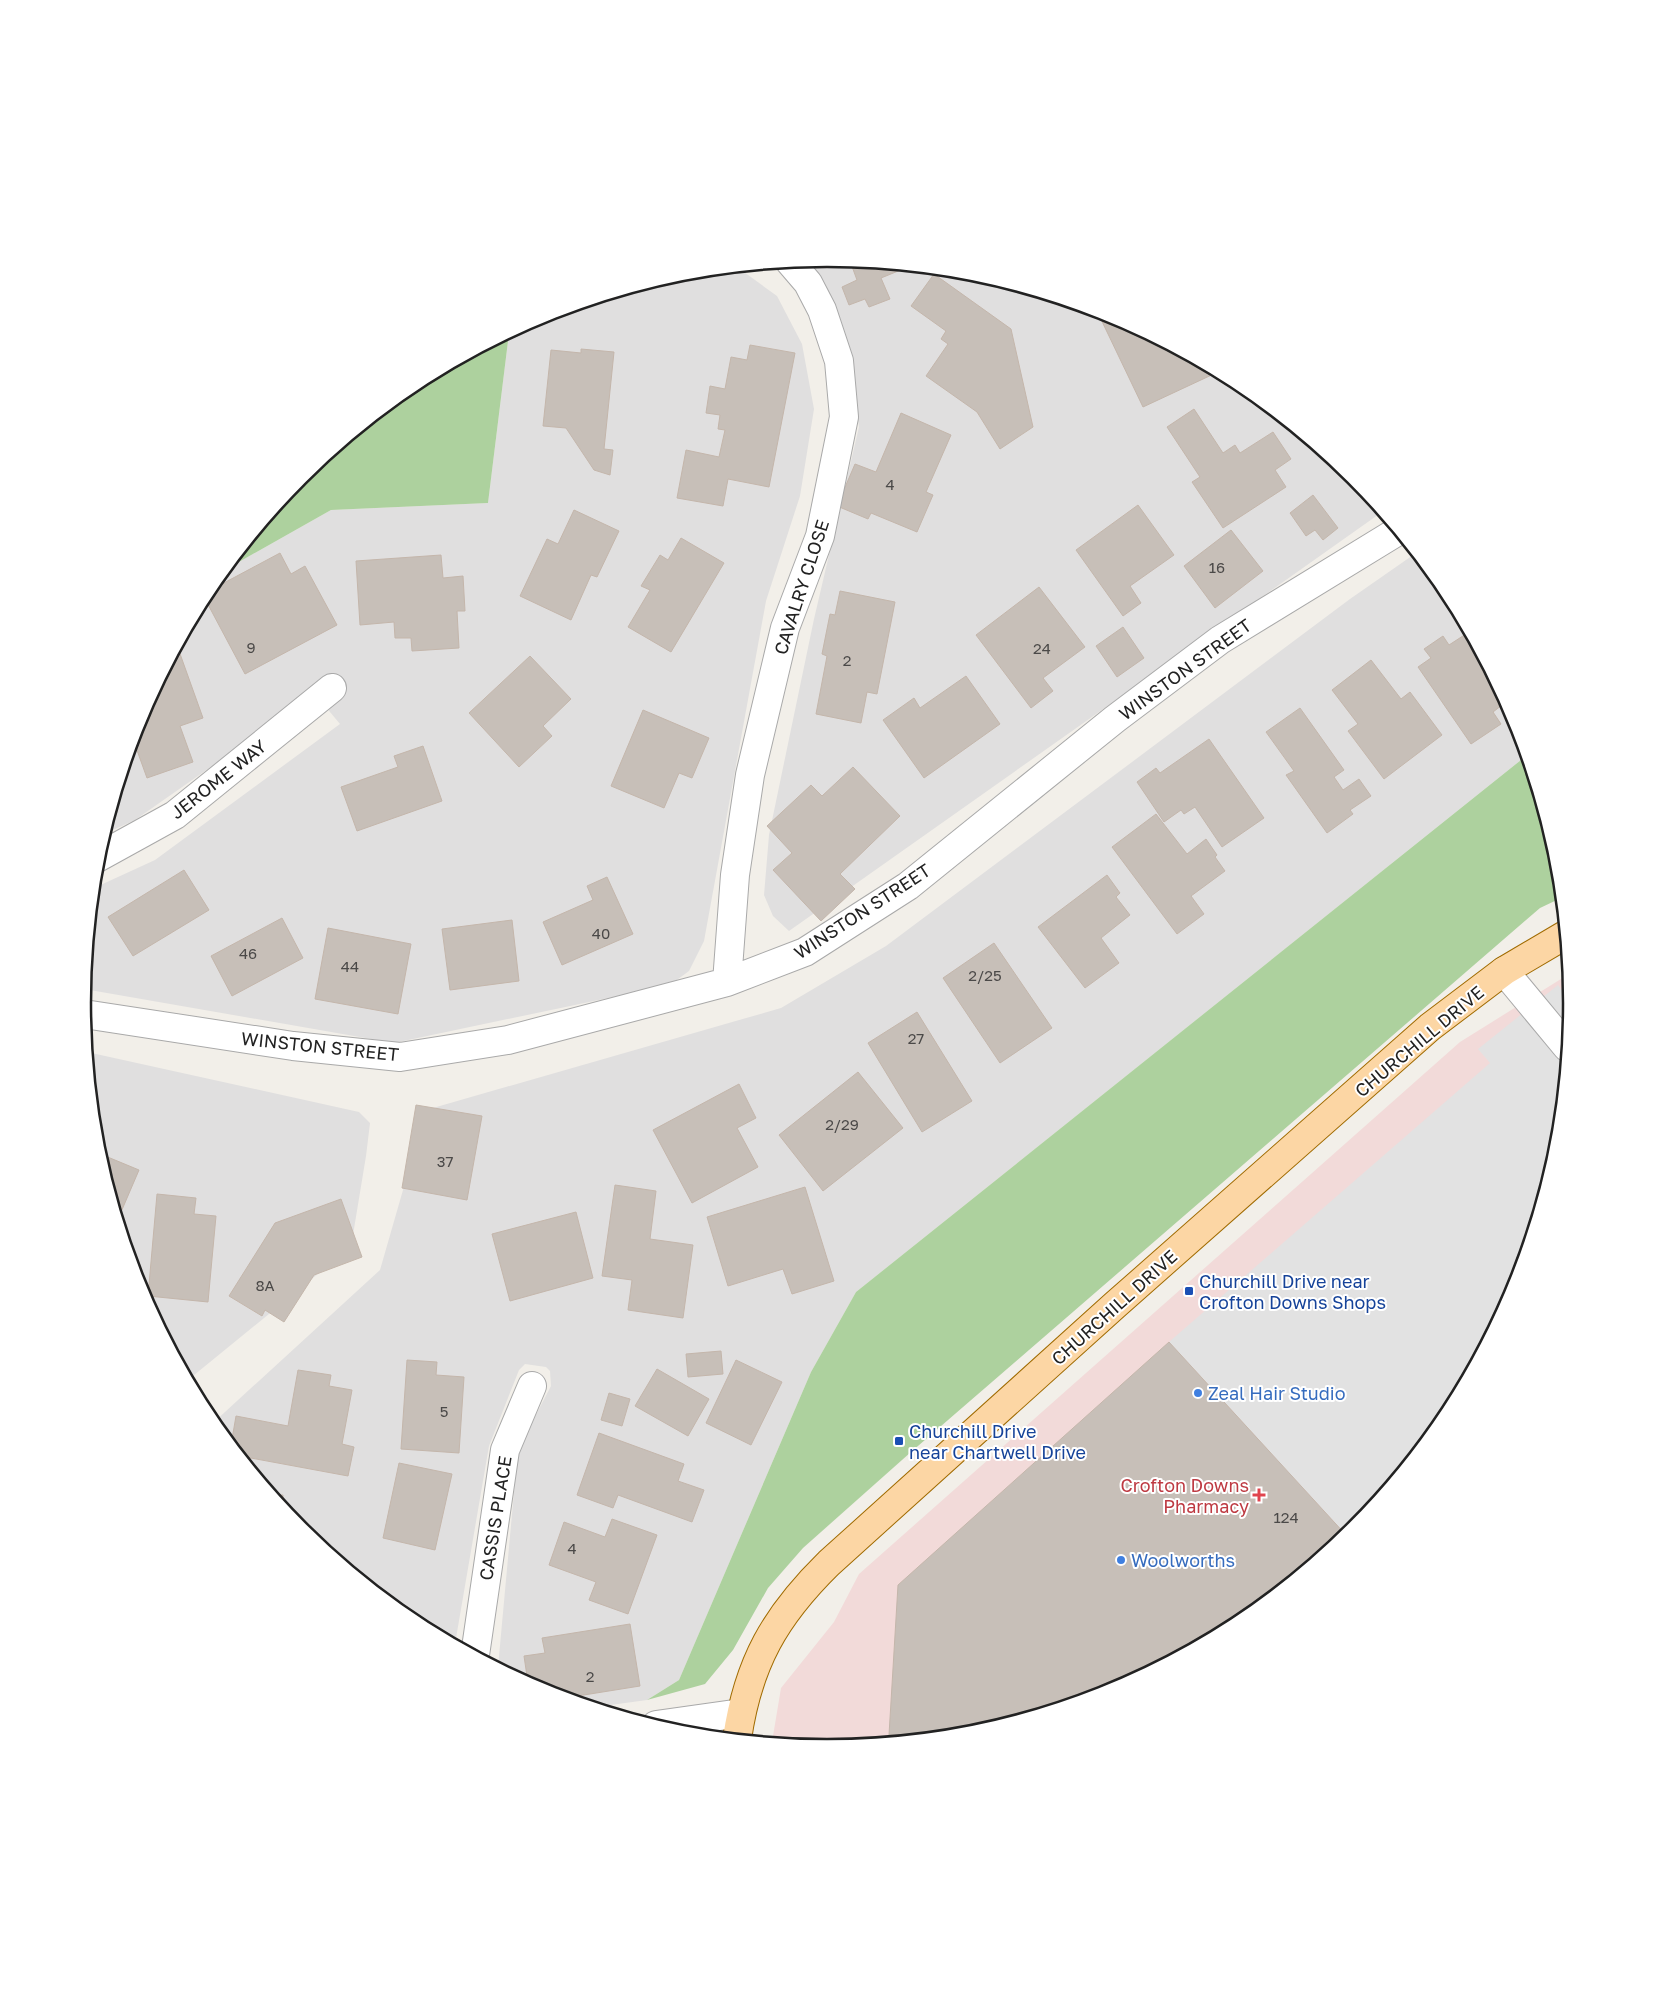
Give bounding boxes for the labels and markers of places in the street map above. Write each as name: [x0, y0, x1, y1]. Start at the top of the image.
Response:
place label: Churchill Drive near Crofton Downs Shops: [1199, 1270, 1386, 1313]
marker: Churchill Drive near Crofton Downs Shops: [1183, 1285, 1195, 1297]
place label: Zeal Hair Studio: [1208, 1382, 1345, 1404]
marker: Zeal Hair Studio: [1192, 1387, 1204, 1399]
place label: Churchill Drive near Chartwell Drive: [909, 1420, 1086, 1463]
marker: Churchill Drive near Chartwell Drive: [893, 1435, 905, 1447]
place label: Crofton Downs Pharmacy: [1121, 1474, 1249, 1517]
marker: Crofton Downs Pharmacy: [1253, 1489, 1265, 1501]
place label: Woolworths: [1131, 1549, 1235, 1571]
marker: Woolworths: [1115, 1554, 1127, 1566]

